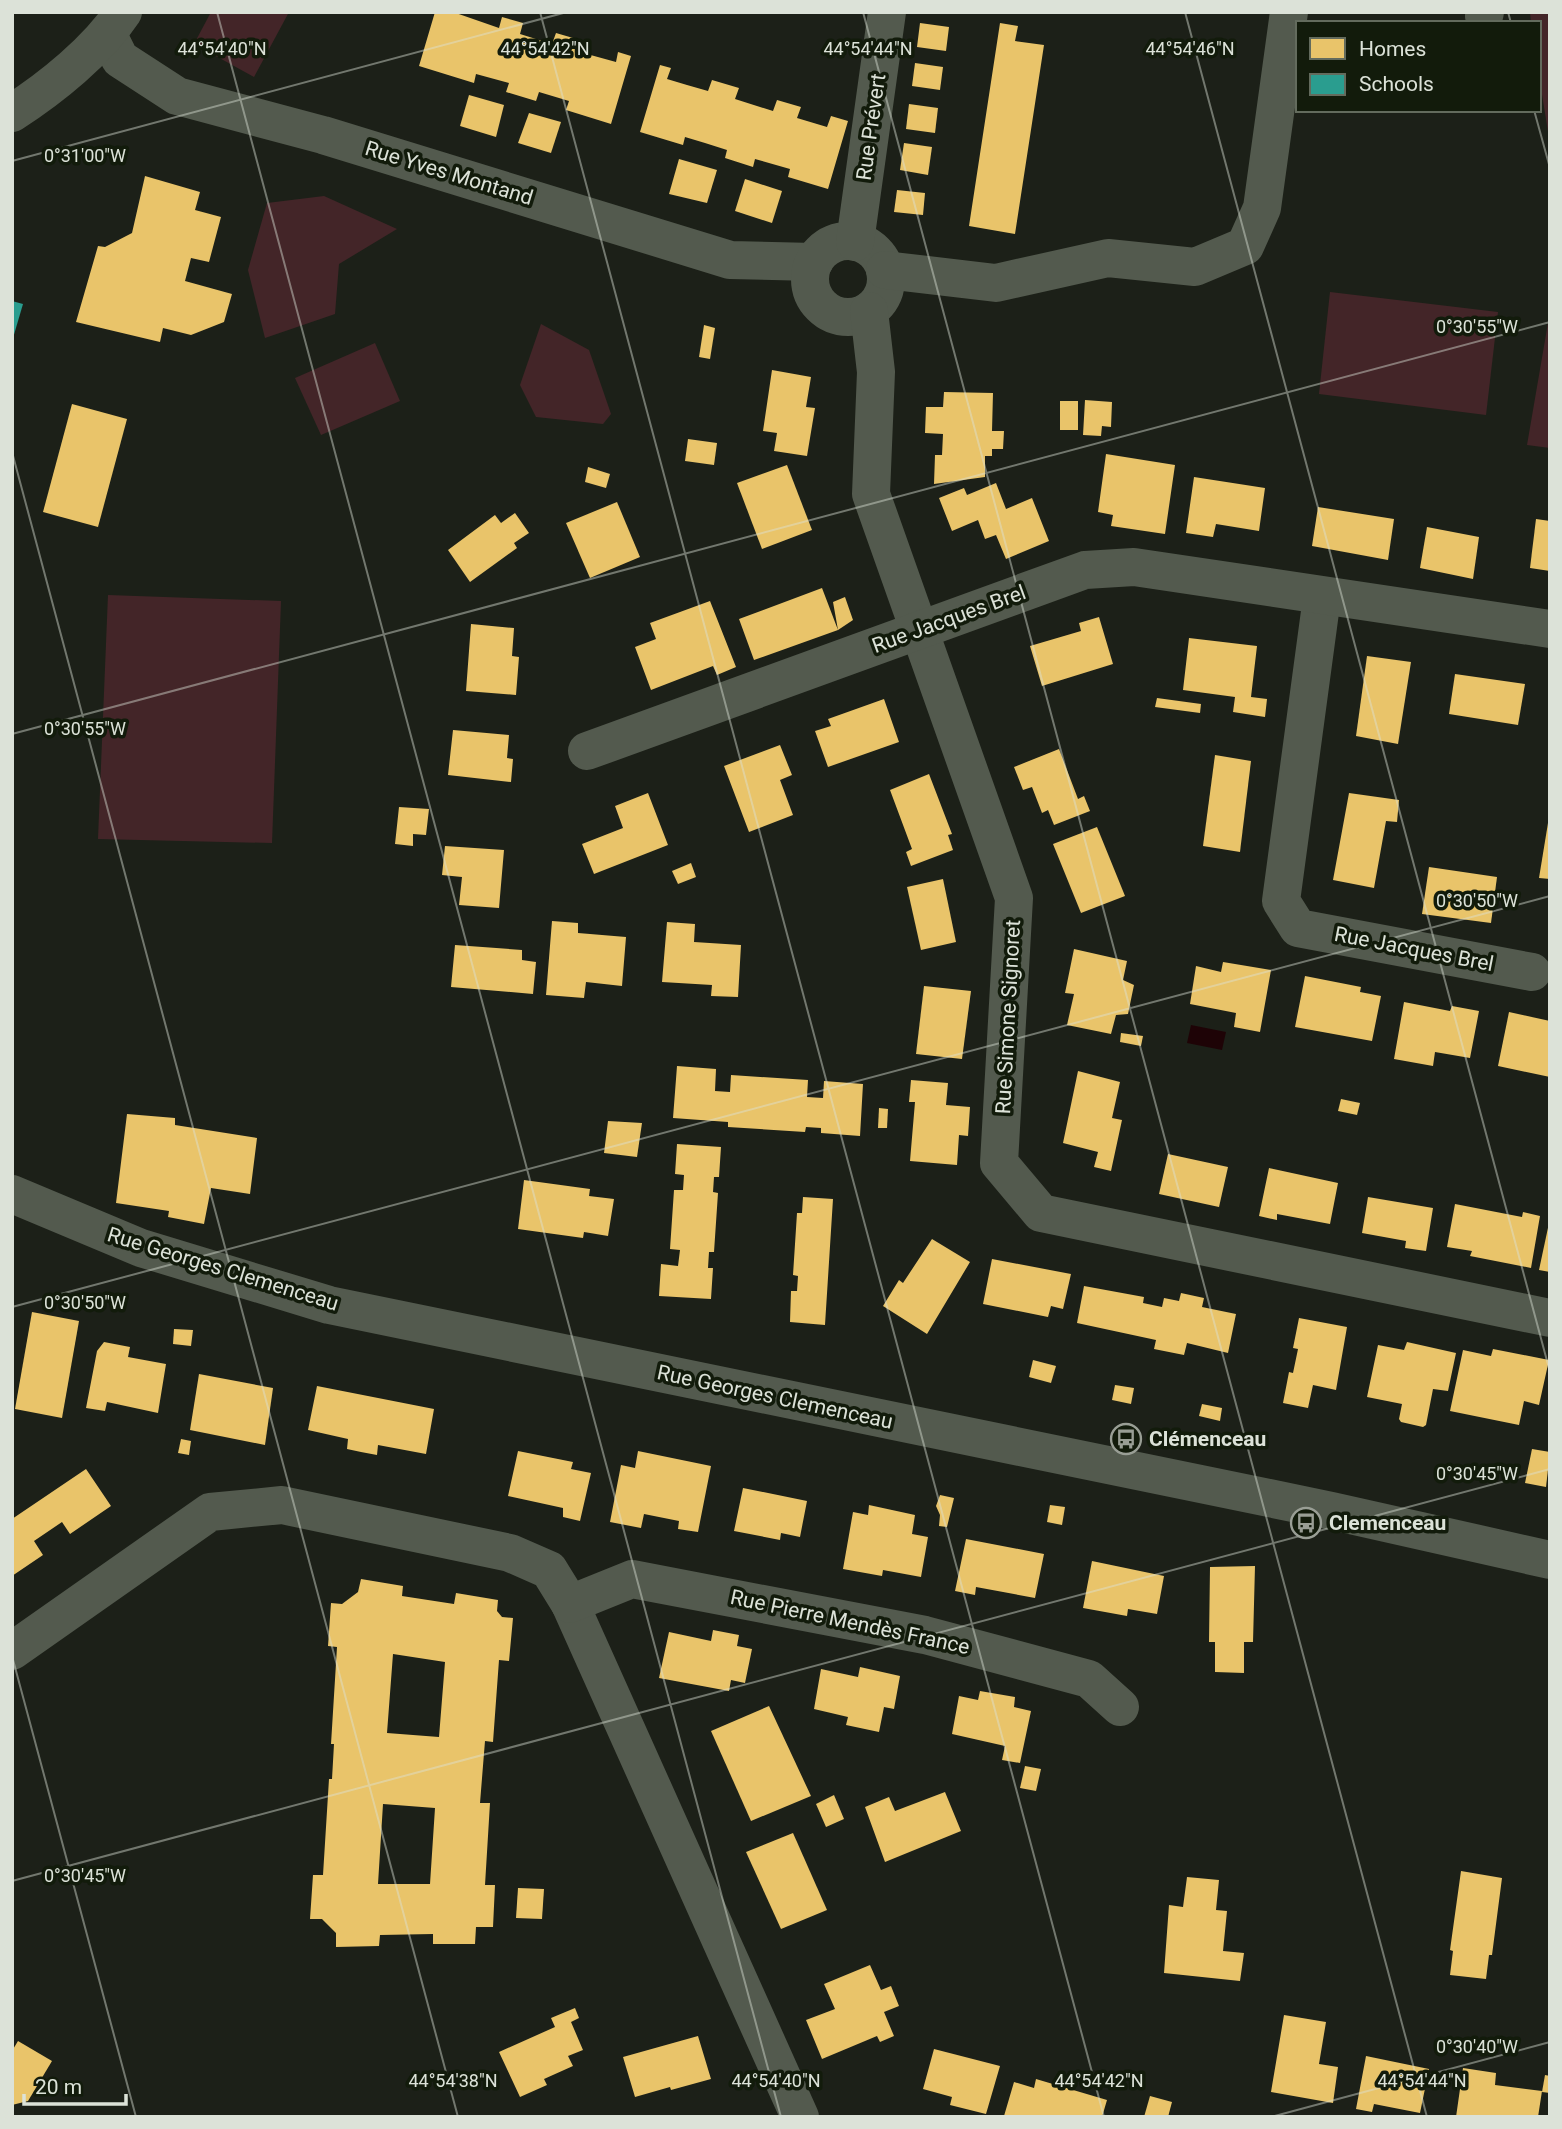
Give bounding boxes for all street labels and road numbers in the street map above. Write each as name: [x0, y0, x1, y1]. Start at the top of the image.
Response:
street label: Rue Prévert: [852, 72, 890, 182]
street label: Rue Yves Montand: [362, 136, 536, 210]
street label: Rue Jacques Brel: [869, 580, 1029, 658]
street label: Rue Simone Signoret: [991, 919, 1025, 1115]
street label: Rue Jacques Brel: [1332, 922, 1496, 976]
street label: Rue Georges Clemenceau: [105, 1222, 341, 1316]
street label: Rue Georges Clemenceau: [655, 1360, 895, 1434]
street label: Rue Pierre Mendès France: [728, 1585, 972, 1659]

